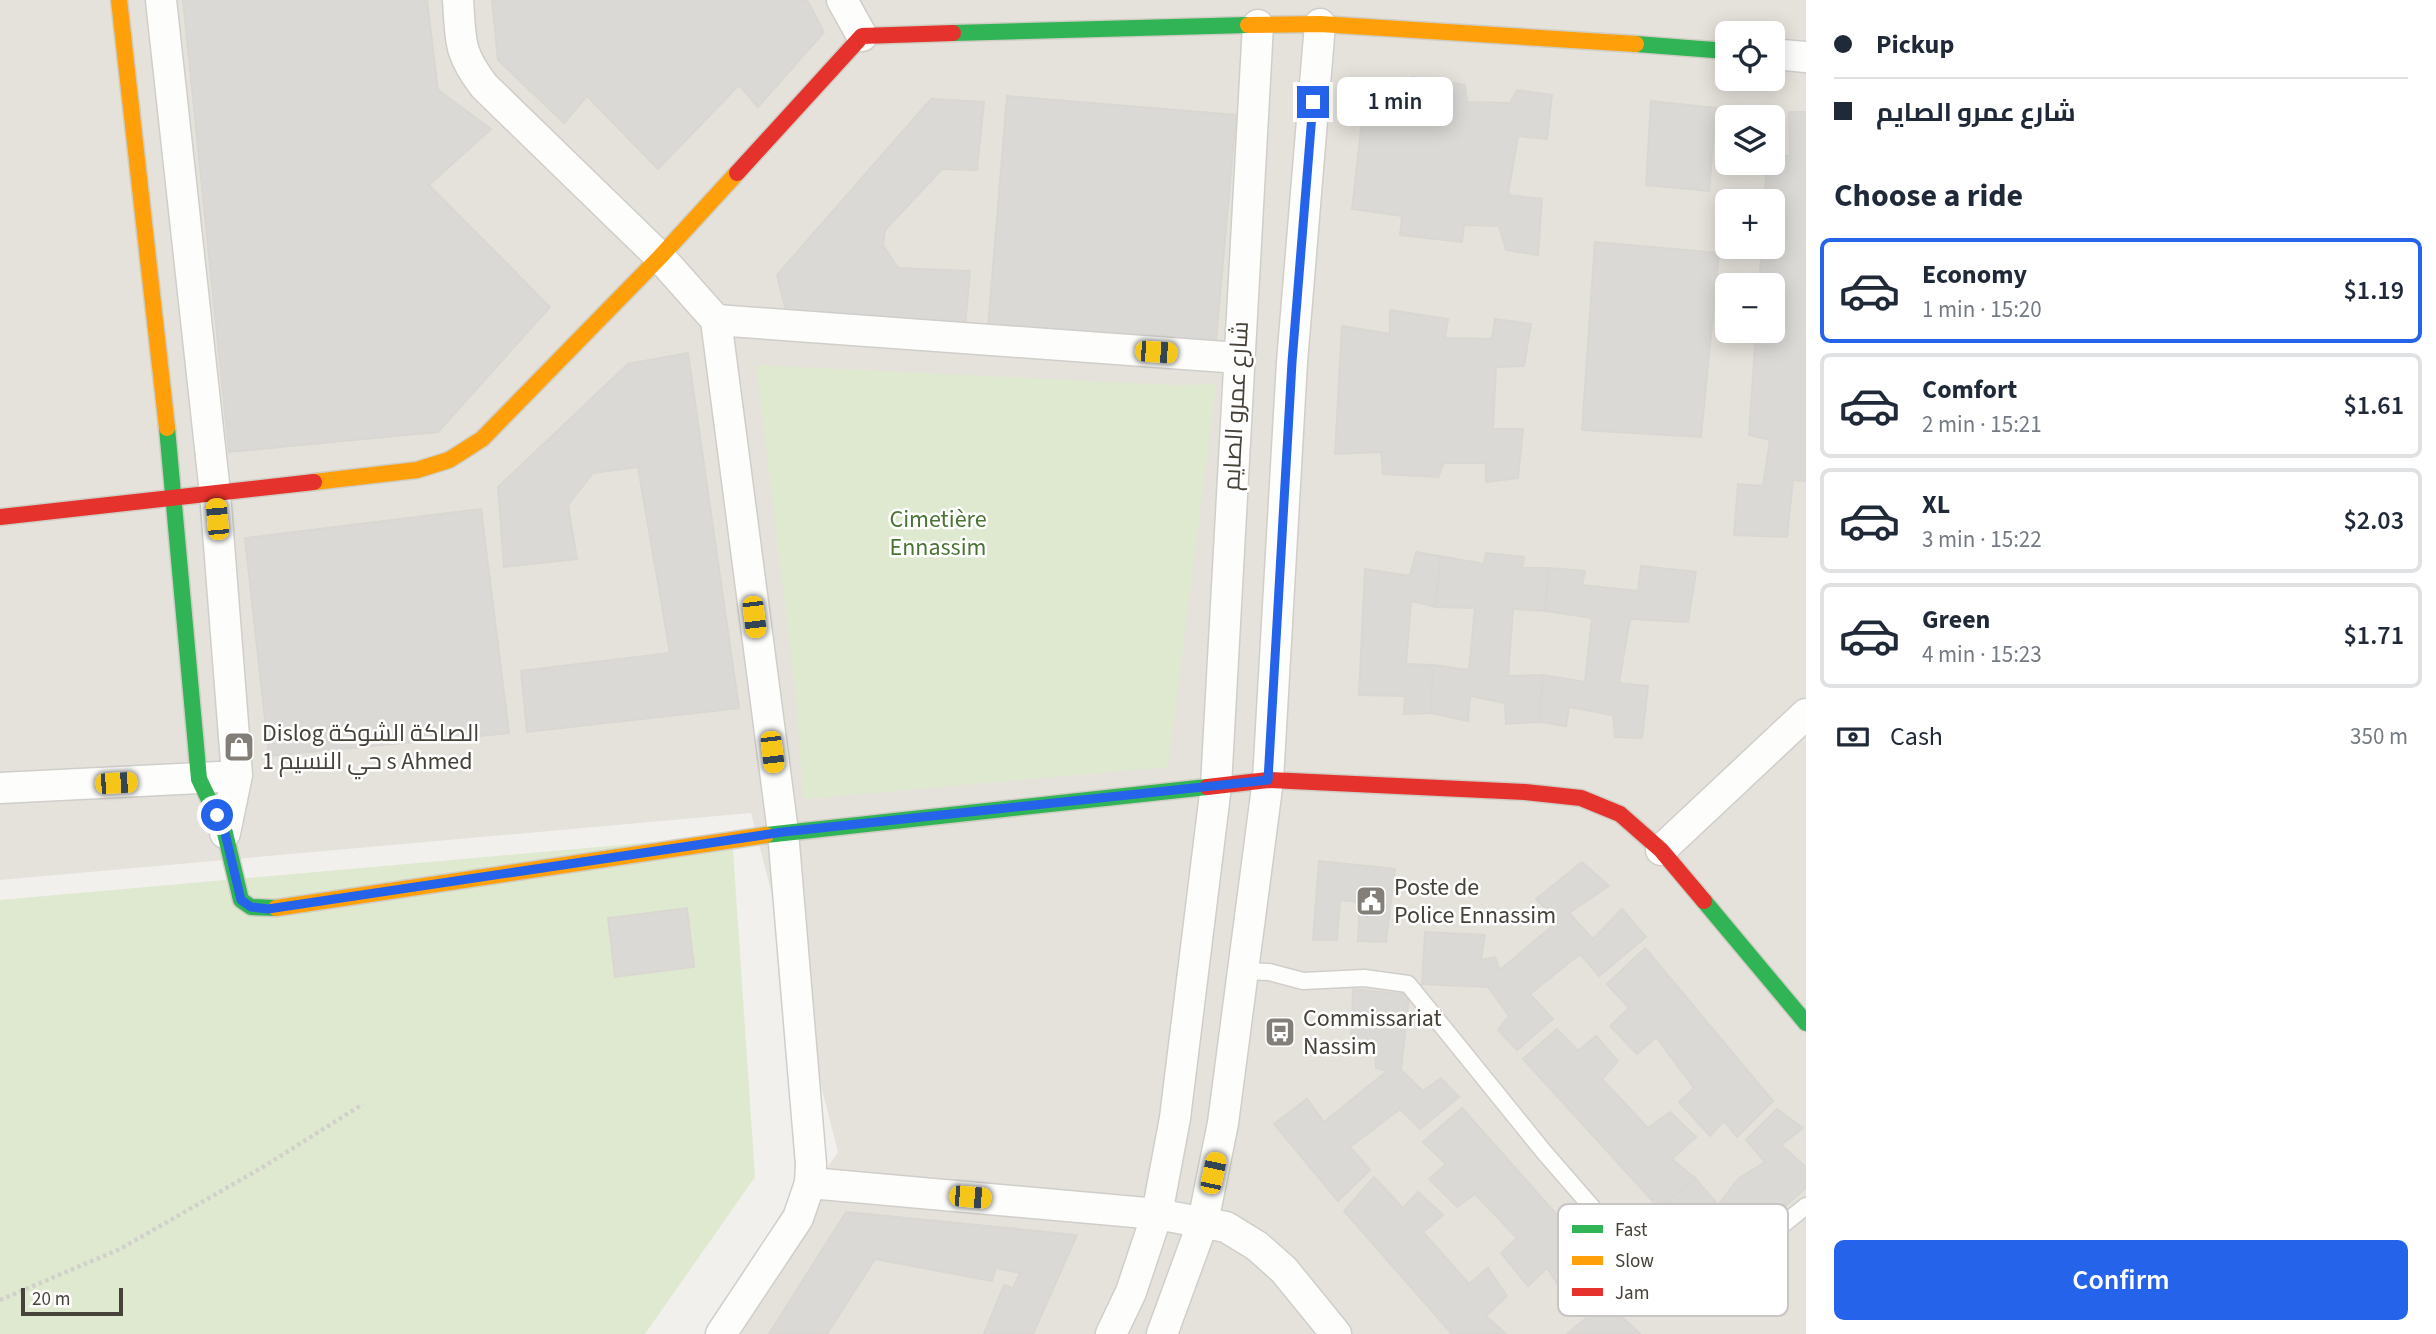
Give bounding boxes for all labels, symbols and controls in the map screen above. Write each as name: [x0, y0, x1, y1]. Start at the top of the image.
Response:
map controls: [1715, 21, 1785, 343]
button: locate: [1715, 21, 1785, 91]
text: Pickup: [1876, 26, 1954, 63]
callout: 1 min: [1338, 78, 1453, 126]
text: 1 min: [1368, 85, 1422, 118]
route end: [1297, 86, 1329, 118]
text: شارع عمرو الصايم: [1876, 94, 2076, 131]
button: layers: [1715, 105, 1785, 175]
text: Choose a ride: [1834, 173, 2023, 219]
button: +: [1715, 189, 1785, 259]
text: Economy: [1922, 256, 2027, 293]
icon: car: [1838, 259, 1901, 322]
text: $1.19: [2343, 272, 2404, 309]
button: −: [1715, 273, 1785, 343]
text: 1 min · 15:20: [1922, 293, 2042, 326]
street label: شارع عمرو الصايم: [1214, 320, 1258, 492]
car: [1135, 340, 1178, 364]
text: Comfort: [1922, 371, 2017, 408]
icon: car: [1838, 374, 1901, 437]
text: $1.61: [2343, 387, 2404, 424]
text: 2 min · 15:21: [1922, 408, 2042, 441]
text: XL: [1922, 486, 1950, 523]
icon: car: [1838, 489, 1901, 552]
car: [205, 497, 230, 541]
park label: Cimetière Ennassim: [889, 502, 987, 565]
text: $2.03: [2343, 502, 2404, 539]
text: 3 min · 15:22: [1922, 523, 2042, 556]
car: [742, 595, 767, 639]
text: Green: [1922, 601, 1990, 638]
icon: car: [1838, 604, 1901, 667]
text: $1.71: [2343, 617, 2404, 654]
text: 4 min · 15:23: [1922, 638, 2042, 671]
place label: Dislog الصاكة الشوكة حي النسيم 1 s Ahmed: [262, 716, 479, 780]
icon: cash: [1834, 718, 1872, 756]
text: Cash: [1890, 718, 1943, 755]
text: 350 m: [2350, 720, 2408, 753]
shop icon: Dislog الصاكة الشوكة حي النسيم 1 s Ahmed: [222, 730, 256, 764]
car: [760, 730, 785, 774]
car: [95, 771, 138, 795]
route start: [201, 799, 233, 831]
place label: Poste de Police Ennassim: [1394, 870, 1556, 933]
public building icon: Poste de Police Ennassim: [1354, 884, 1388, 918]
place label: Commissariat Nassim: [1303, 1001, 1442, 1064]
bus stop icon: Commissariat Nassim: [1263, 1015, 1297, 1049]
car: [1199, 1150, 1228, 1196]
car: [949, 1185, 992, 1209]
legend: [1558, 1204, 1788, 1316]
text: Fast: [1615, 1217, 1648, 1244]
button: Confirm: [1834, 1240, 2408, 1320]
text: Slow: [1615, 1248, 1654, 1275]
text: Jam: [1615, 1280, 1649, 1307]
scale bar: [21, 1285, 122, 1317]
text: 20 m: [32, 1286, 70, 1313]

